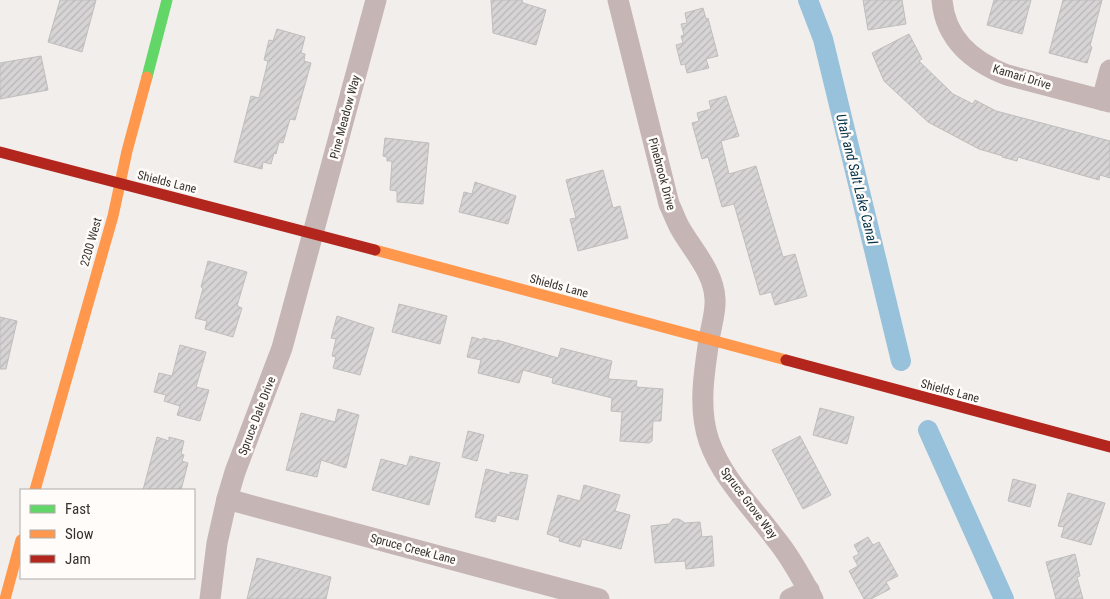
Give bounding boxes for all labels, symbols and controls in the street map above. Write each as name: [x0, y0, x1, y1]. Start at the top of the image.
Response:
street label: Kamari Drive: [991, 62, 1053, 93]
street label: Pine Meadow Way: [327, 74, 363, 160]
water label: Utah and Salt Lake Canal: [833, 112, 881, 247]
street label: Pinebrook Drive: [646, 136, 678, 212]
street label: Shields Lane: [136, 168, 198, 196]
street label: 2200 West: [77, 216, 105, 268]
street label: Shields Lane: [528, 271, 590, 301]
street label: Spruce Dale Drive: [236, 374, 279, 457]
street label: Shields Lane: [919, 376, 981, 406]
street label: Spruce Grove Way: [718, 465, 780, 541]
legend: [20, 489, 195, 579]
text: Fast: [65, 500, 90, 518]
text: Slow: [65, 525, 94, 543]
street label: Spruce Creek Lane: [369, 531, 458, 567]
text: Jam: [65, 550, 91, 568]

